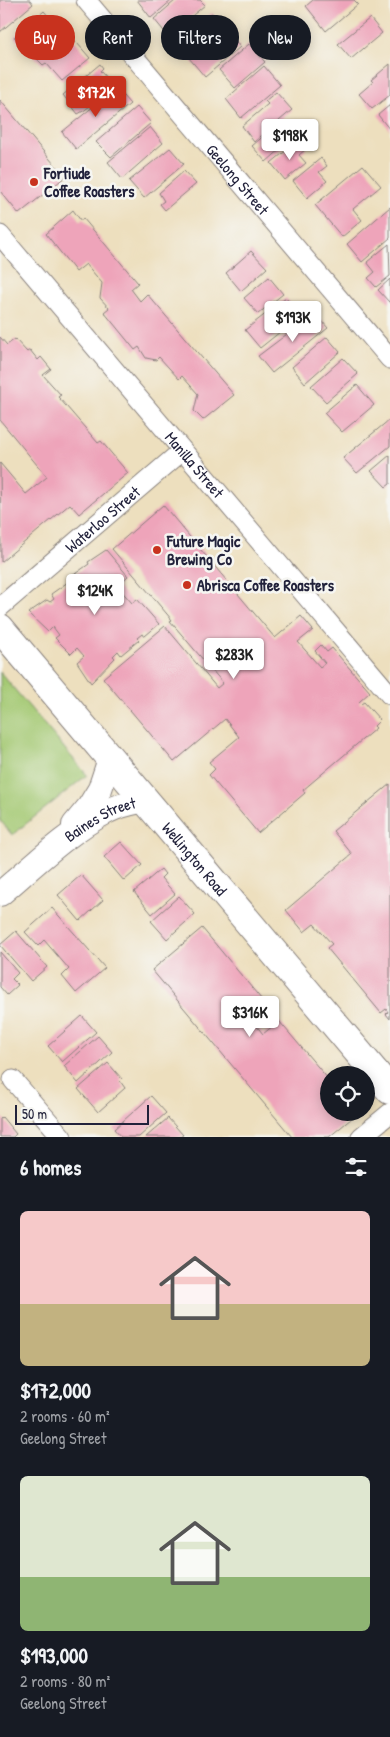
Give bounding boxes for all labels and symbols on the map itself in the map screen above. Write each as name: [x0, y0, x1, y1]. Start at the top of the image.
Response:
pin: $172K: [61, 76, 131, 118]
pin: $198K: [255, 119, 325, 161]
street label: Geelong Street: [202, 139, 275, 220]
place label: Fortiude Coffee Roasters: [43, 162, 135, 202]
marker: Fortiude Coffee Roasters: [28, 176, 40, 188]
pin: $193K: [258, 300, 328, 343]
street label: Manilla Street: [160, 427, 229, 503]
street label: Waterloo Street: [60, 480, 145, 558]
place label: Future Magic Brewing Co: [166, 530, 241, 571]
marker: Future Magic Brewing Co: [151, 544, 163, 556]
pin: $124K: [60, 574, 130, 616]
place label: Abrisca Coffee Roasters: [197, 574, 335, 596]
marker: Abrisca Coffee Roasters: [181, 579, 193, 591]
pin: $283K: [199, 638, 269, 680]
street label: Baines Street: [60, 791, 138, 847]
street label: Wellington Road: [157, 817, 232, 900]
pin: $316K: [215, 996, 285, 1038]
scale bar: [15, 1102, 149, 1125]

